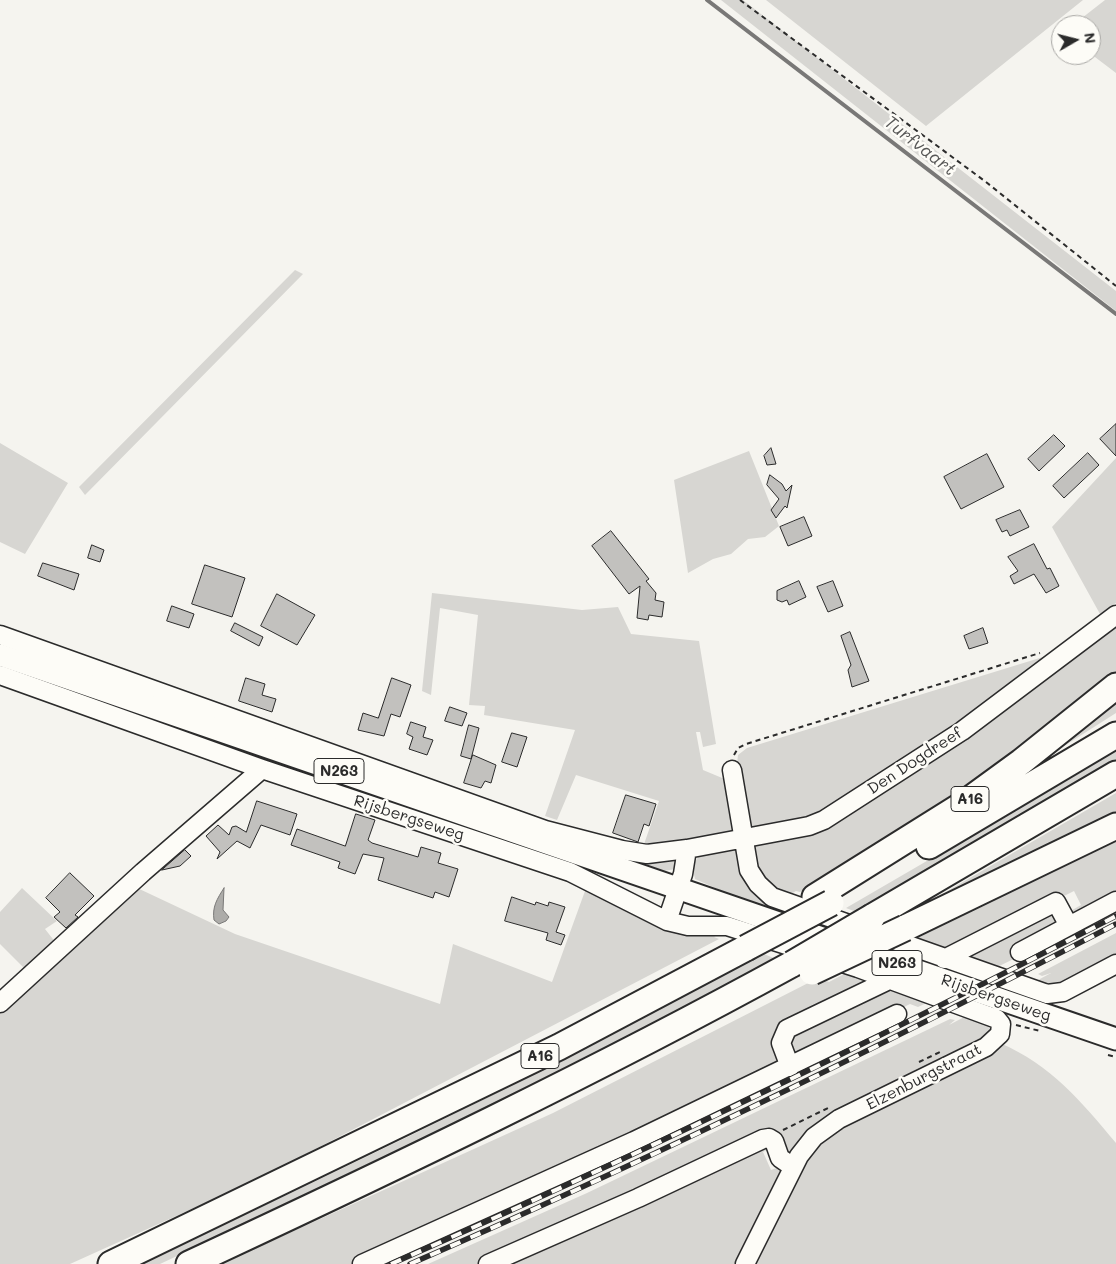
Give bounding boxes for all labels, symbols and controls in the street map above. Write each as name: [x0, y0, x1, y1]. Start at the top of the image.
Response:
north arrow: [1051, 15, 1101, 65]
text: N: [1080, 31, 1101, 45]
water label: Turfvaart: [880, 111, 960, 181]
street label: Den Dogdreef: [864, 723, 966, 799]
road number: N263: [314, 758, 364, 784]
road number: A16: [951, 786, 989, 812]
street label: Rijsbergseweg: [351, 791, 467, 845]
road number: N263: [872, 950, 922, 976]
street label: Rijsbergseweg: [939, 970, 1053, 1026]
street label: Elzenburgstraat: [863, 1040, 985, 1114]
road number: A16: [521, 1044, 559, 1068]

